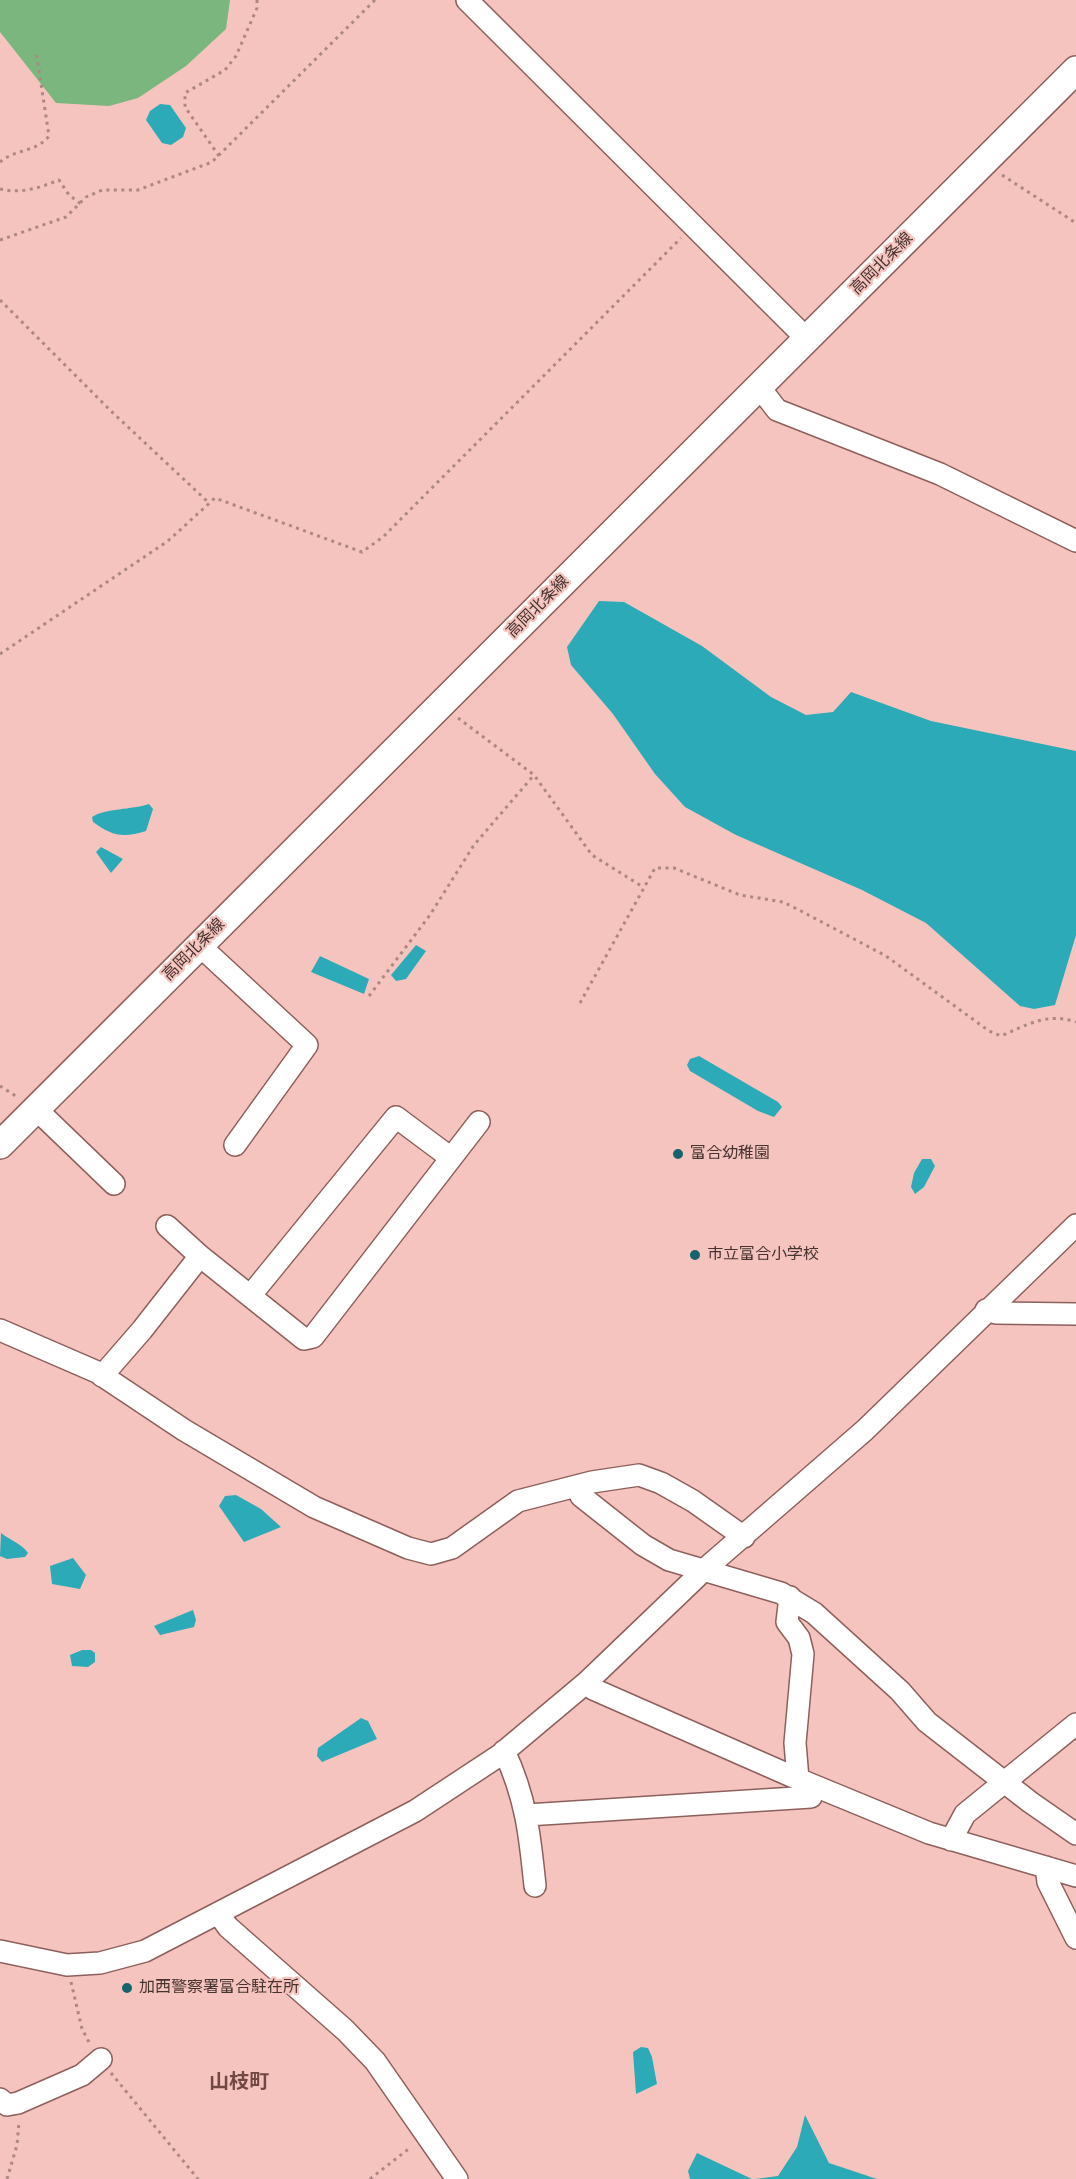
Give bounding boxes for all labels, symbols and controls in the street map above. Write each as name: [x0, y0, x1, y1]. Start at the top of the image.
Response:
street label: 高岡北条線: [847, 229, 917, 299]
street label: 高岡北条線: [503, 572, 573, 642]
street label: 高岡北条線: [159, 915, 229, 985]
place label: 富合幼稚園: [690, 1144, 770, 1164]
marker: 富合幼稚園: [671, 1147, 685, 1161]
place label: 市立富合小学校: [707, 1245, 819, 1265]
marker: 市立富合小学校: [688, 1248, 702, 1262]
place label: 加西警察署富合駐在所: [139, 1978, 299, 1998]
marker: 加西警察署富合駐在所: [120, 1981, 134, 1995]
district label: 山枝町: [209, 2071, 269, 2095]

